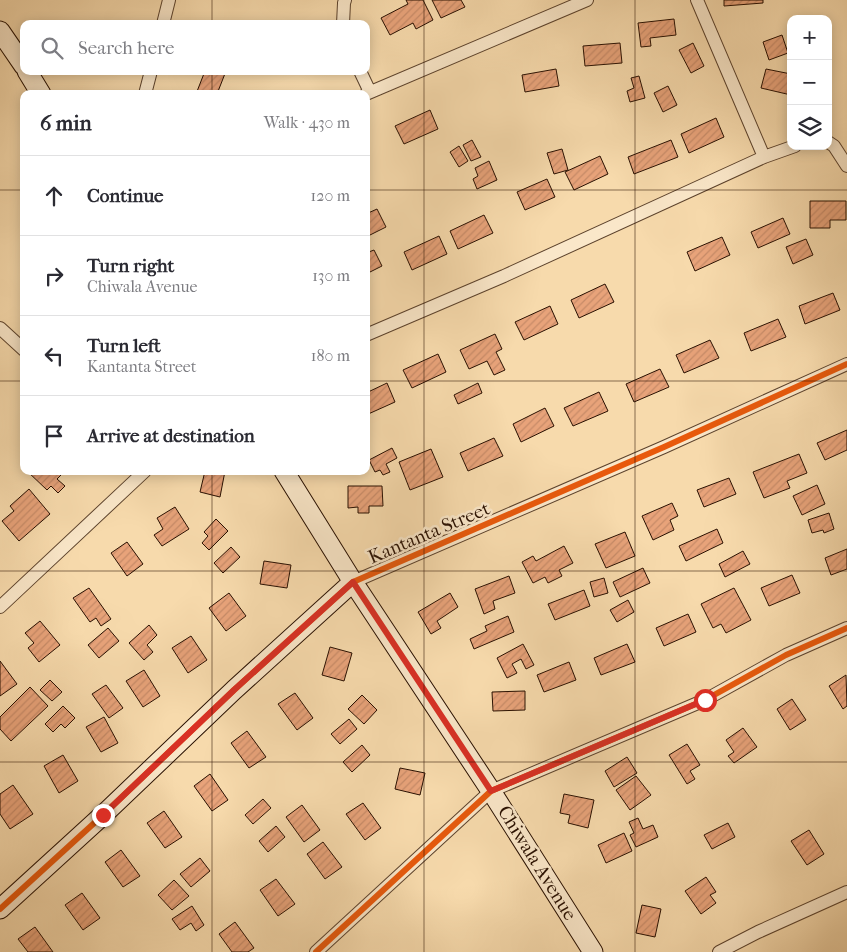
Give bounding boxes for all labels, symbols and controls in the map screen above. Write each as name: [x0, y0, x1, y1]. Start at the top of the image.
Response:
map controls: [787, 15, 832, 150]
button: +: [787, 15, 832, 60]
search box: [20, 20, 370, 75]
icon: search: [38, 34, 66, 62]
text: Search here: [78, 37, 174, 59]
button: −: [787, 60, 832, 105]
button: layers: [787, 105, 832, 150]
text: 6 min: [40, 111, 92, 135]
text: Walk · 430 m: [264, 113, 350, 132]
icon: ahead: [40, 182, 68, 210]
text: Continue: [87, 185, 163, 207]
text: 120 m: [311, 186, 350, 205]
text: Turn right: [87, 255, 174, 277]
icon: right: [40, 262, 68, 290]
text: 130 m: [312, 266, 350, 285]
text: Chiwala Avenue: [87, 277, 197, 296]
text: Turn left: [87, 335, 161, 357]
icon: left: [40, 342, 68, 370]
text: 180 m: [311, 346, 350, 365]
text: Kantanta Street: [87, 357, 196, 376]
icon: arrive: [40, 422, 68, 450]
text: Arrive at destination: [87, 425, 255, 447]
street label: Kantanta Street: [365, 497, 493, 569]
route start: [694, 689, 717, 712]
street label: Chiwala Avenue: [493, 802, 581, 924]
route end: [92, 804, 115, 827]

